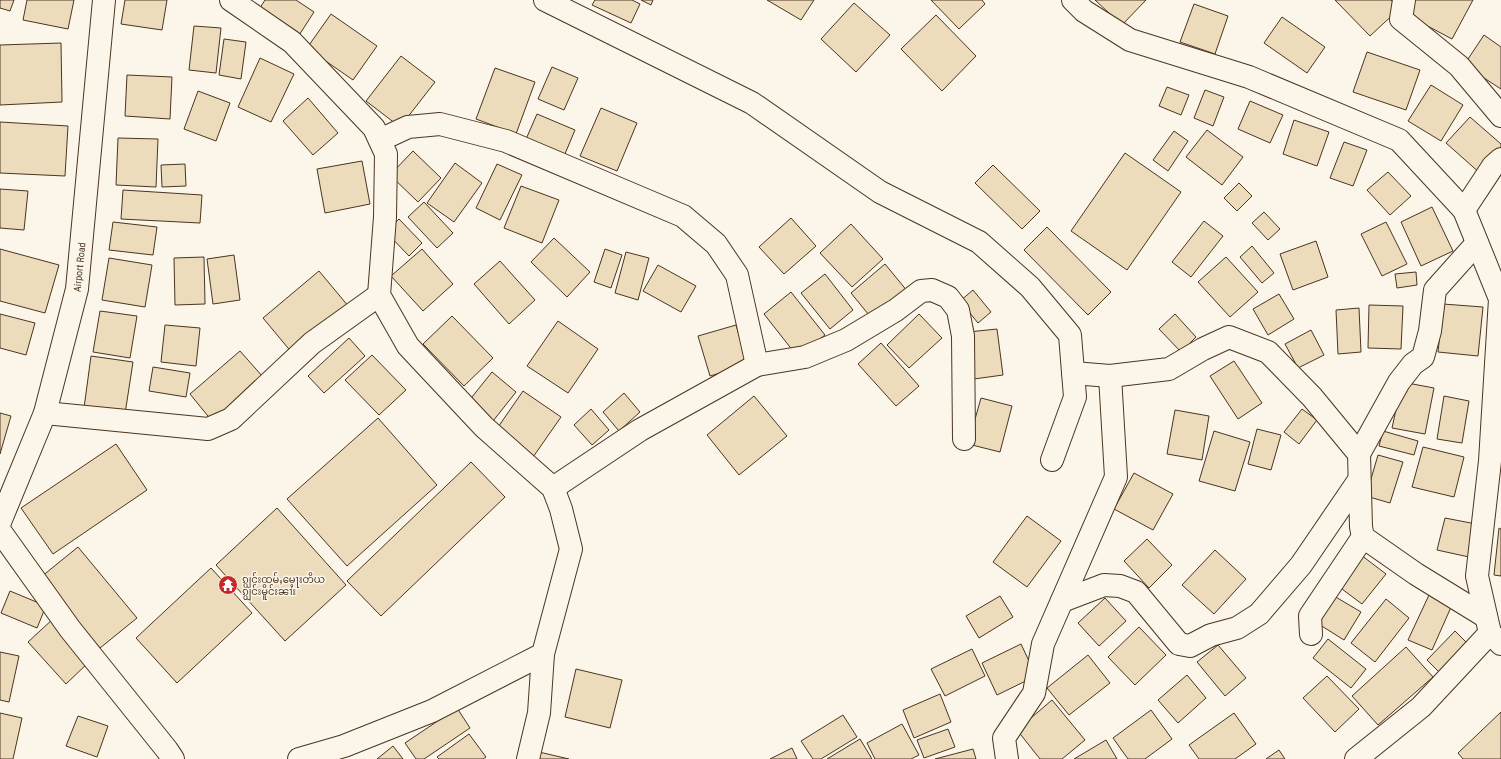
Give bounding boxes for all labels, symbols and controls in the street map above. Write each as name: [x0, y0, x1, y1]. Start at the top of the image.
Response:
street label: Airport Road: [71, 242, 88, 292]
place label: ၵျွင်းထမ်ႇမေႃးတိယ ၵျွင်းမိူင်းၼၢႆး: [242, 572, 325, 601]
temple icon: ၵျွင်းထမ်ႇမေႃးတိယ ၵျွင်းမိူင်းၼၢႆး: [217, 574, 239, 596]

